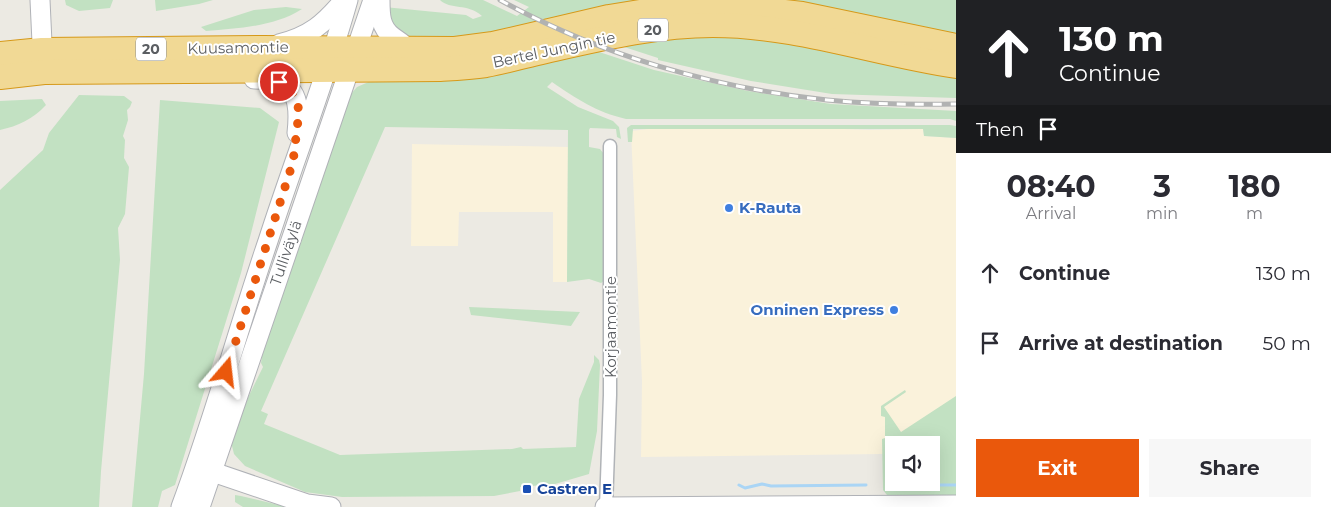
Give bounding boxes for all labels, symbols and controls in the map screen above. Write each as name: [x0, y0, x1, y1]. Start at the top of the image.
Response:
text: 130 m: [1059, 17, 1164, 60]
road number: 20: [638, 18, 668, 42]
icon: ahead: [976, 20, 1041, 85]
street label: Bertel Jungin tie: [491, 27, 617, 72]
street label: Kuusamontie: [187, 37, 289, 58]
road number: 20: [136, 38, 166, 61]
text: Continue: [1059, 60, 1161, 87]
pin: [258, 61, 300, 103]
icon: arrive: [265, 68, 293, 96]
icon: arrive: [1034, 115, 1062, 143]
text: Then: [976, 118, 1024, 141]
text: 08:40: [1006, 168, 1096, 205]
text: 3: [1153, 168, 1171, 205]
text: 180: [1229, 168, 1281, 205]
place label: K-Rauta: [739, 198, 801, 217]
marker: K-Rauta: [723, 202, 735, 214]
text: Arrival: [1026, 204, 1076, 223]
text: min: [1146, 204, 1178, 223]
text: m: [1246, 204, 1263, 223]
street label: Tulliväylä: [265, 218, 306, 288]
icon: ahead: [976, 259, 1004, 287]
text: Continue: [1019, 262, 1110, 285]
text: 130 m: [1256, 262, 1311, 285]
street label: Korjaamontie: [601, 276, 620, 378]
place label: Onninen Express: [751, 300, 884, 319]
marker: Onninen Express: [888, 304, 900, 316]
icon: arrive: [976, 329, 1004, 357]
text: Arrive at destination: [1019, 332, 1223, 355]
text: 50 m: [1263, 332, 1311, 355]
position arrow: [199, 345, 251, 397]
map controls: [885, 436, 940, 491]
button: sound: [885, 436, 940, 491]
button: Exit: [976, 439, 1139, 497]
button: Share: [1149, 439, 1311, 497]
place label: Castren E: [537, 479, 612, 498]
marker: Castren E: [521, 483, 533, 495]

